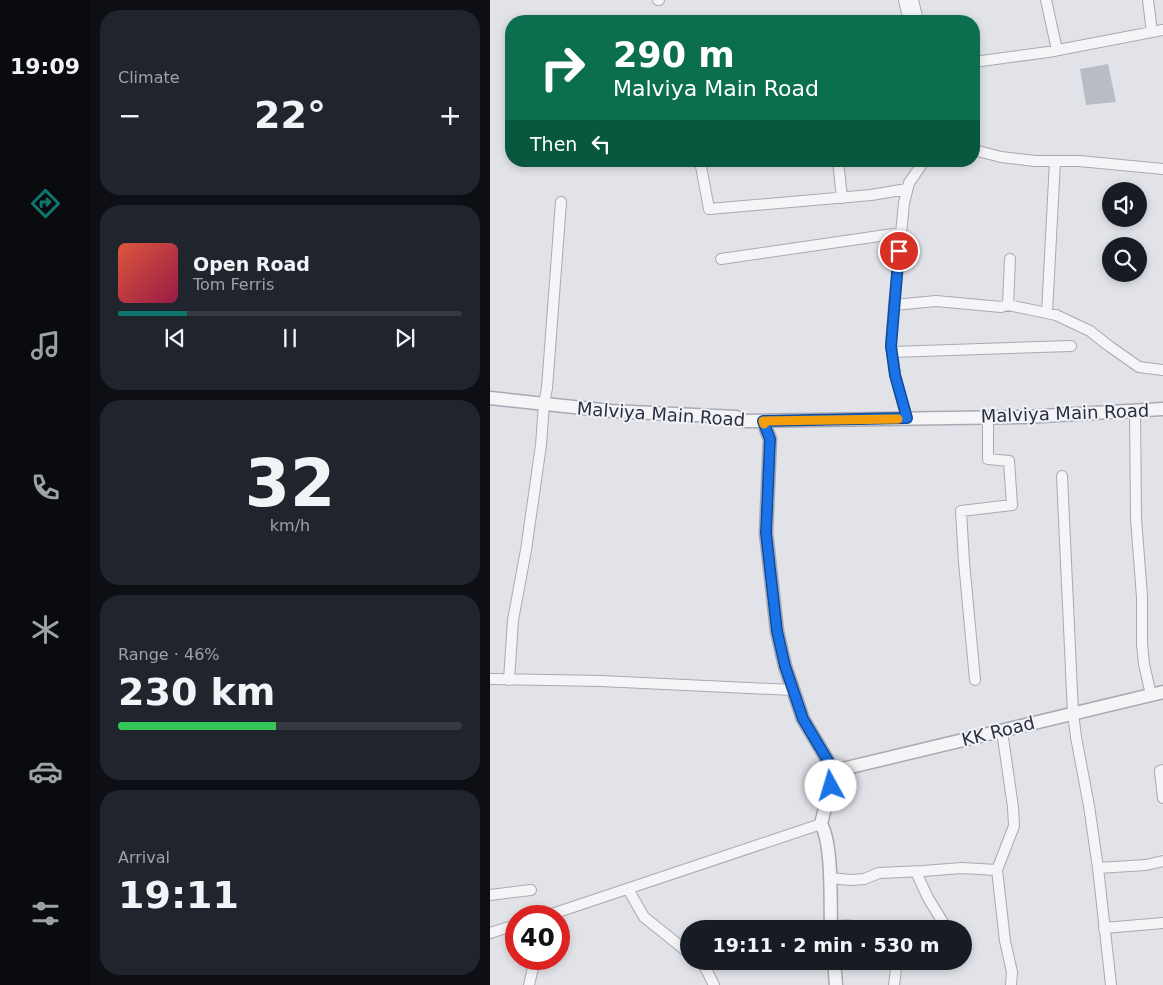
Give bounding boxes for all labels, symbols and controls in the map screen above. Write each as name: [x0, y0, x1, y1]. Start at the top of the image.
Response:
icon: right: [530, 35, 595, 100]
text: 290 m: [613, 35, 735, 75]
text: 19:09: [10, 54, 80, 79]
text: Climate: [118, 68, 180, 87]
text: Malviya Main Road: [613, 76, 819, 101]
text: 22°: [254, 93, 326, 137]
text: −: [118, 99, 141, 132]
text: +: [439, 99, 462, 132]
icon: left: [587, 130, 615, 158]
text: Then: [530, 133, 577, 155]
map controls: [1102, 182, 1147, 282]
button: sound: [1102, 182, 1147, 227]
icon: directions: [28, 186, 63, 221]
pin: [878, 230, 920, 272]
icon: arrive: [885, 237, 913, 265]
button: search: [1102, 237, 1147, 282]
text: Open Road: [193, 253, 310, 275]
text: Tom Ferris: [193, 275, 274, 294]
icon: previous: [161, 324, 189, 352]
icon: pause: [276, 324, 304, 352]
icon: next: [391, 324, 419, 352]
icon: music: [28, 328, 63, 363]
street label: Malviya Main Road: [576, 398, 746, 430]
street label: Malviya Main Road: [980, 400, 1150, 426]
text: 32: [245, 446, 335, 521]
icon: phone: [28, 470, 63, 505]
text: km/h: [270, 516, 310, 535]
icon: climate: [28, 612, 63, 647]
text: Range · 46%: [118, 645, 220, 664]
text: 230 km: [118, 670, 275, 714]
street label: KK Road: [959, 712, 1037, 750]
icon: car: [28, 754, 63, 789]
position arrow: [804, 759, 856, 811]
text: Arrival: [118, 848, 170, 867]
text: 19:11: [118, 873, 239, 917]
icon: filters: [28, 896, 63, 931]
speed limit sign: 40: [505, 905, 570, 970]
text: 19:11 · 2 min · 530 m: [712, 934, 940, 956]

